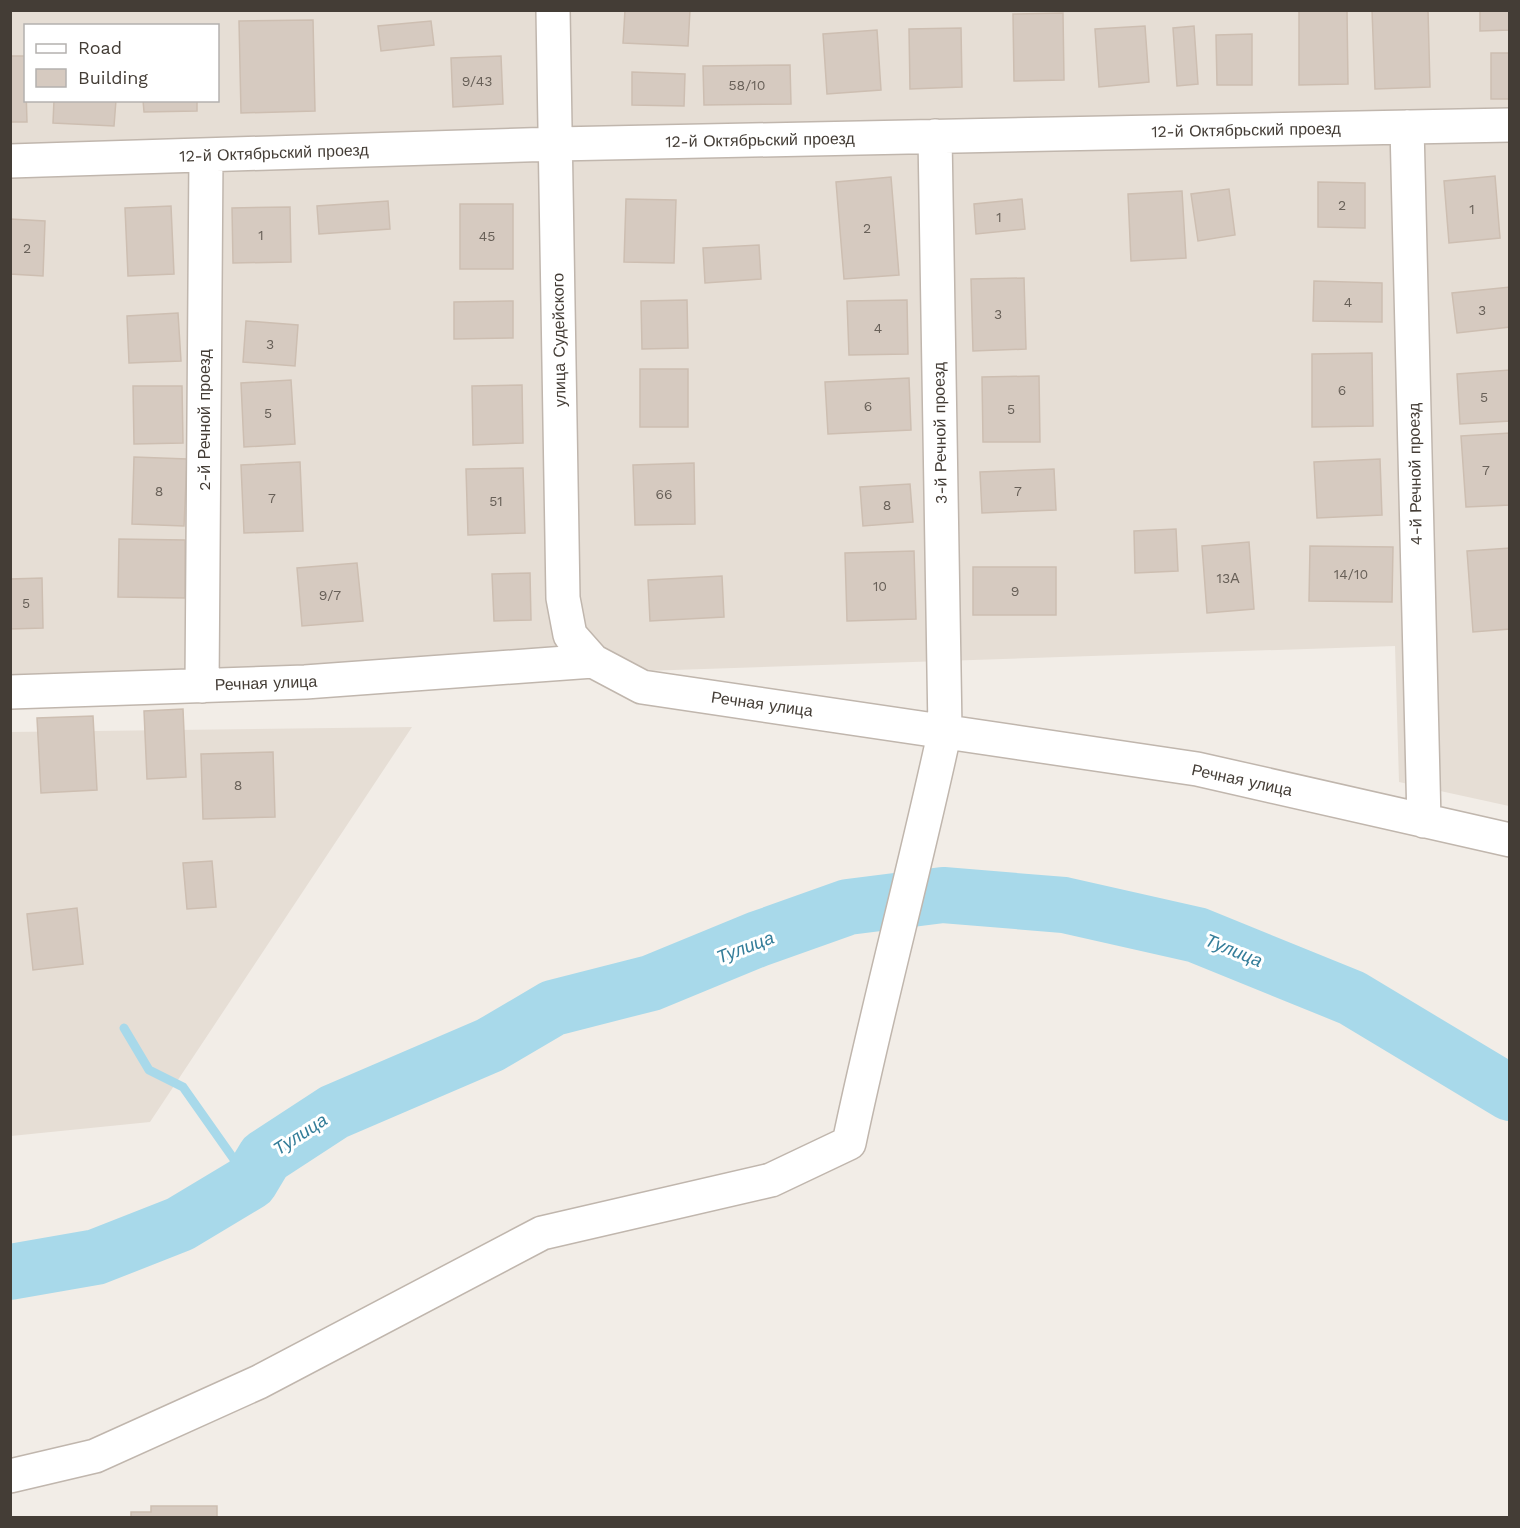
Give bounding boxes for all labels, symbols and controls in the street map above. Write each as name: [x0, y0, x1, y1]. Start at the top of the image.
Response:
legend: [24, 24, 219, 102]
text: Road: [78, 37, 122, 58]
text: Building: [78, 67, 148, 88]
house number: 9/43: [462, 73, 492, 89]
house number: 58/10: [728, 77, 766, 93]
street label: 12-й Октябрьский проезд: [1151, 119, 1342, 141]
street label: 12-й Октябрьский проезд: [665, 129, 856, 151]
street label: 12-й Октябрьский проезд: [179, 140, 370, 166]
house number: 2: [1338, 197, 1346, 213]
house number: 1: [1469, 201, 1475, 217]
house number: 1: [996, 209, 1002, 225]
house number: 2: [863, 220, 871, 236]
house number: 1: [258, 227, 264, 243]
house number: 45: [479, 228, 495, 244]
house number: 2: [23, 240, 31, 256]
street label: улица Судейского: [548, 273, 570, 407]
house number: 4: [1344, 294, 1352, 310]
house number: 3: [1478, 302, 1486, 318]
house number: 3: [994, 306, 1002, 322]
house number: 4: [874, 320, 882, 336]
house number: 3: [266, 336, 274, 352]
street label: 2-й Речной проезд: [195, 348, 214, 491]
street label: 3-й Речной проезд: [929, 361, 951, 504]
house number: 6: [1338, 382, 1346, 398]
house number: 5: [1480, 389, 1488, 405]
house number: 6: [864, 398, 872, 414]
house number: 5: [1007, 401, 1015, 417]
street label: 4-й Речной проезд: [1404, 402, 1426, 545]
house number: 5: [264, 405, 272, 421]
house number: 7: [1482, 462, 1490, 478]
house number: 8: [155, 483, 163, 499]
house number: 7: [1014, 483, 1022, 499]
house number: 66: [655, 486, 673, 502]
house number: 7: [268, 490, 276, 506]
house number: 51: [489, 493, 503, 509]
house number: 8: [883, 497, 891, 513]
house number: 14/10: [1334, 566, 1368, 582]
house number: 13А: [1217, 570, 1240, 586]
house number: 10: [873, 578, 887, 594]
house number: 9: [1011, 583, 1019, 599]
house number: 9/7: [319, 587, 341, 603]
house number: 5: [22, 595, 30, 611]
street label: Речная улица: [214, 672, 318, 694]
street label: Речная улица: [710, 687, 814, 721]
street label: Речная улица: [1190, 760, 1294, 800]
house number: 8: [234, 777, 242, 793]
water label: Тулица: [713, 926, 777, 968]
water label: Тулица: [1202, 929, 1266, 971]
water label: Тулица: [269, 1109, 331, 1159]

